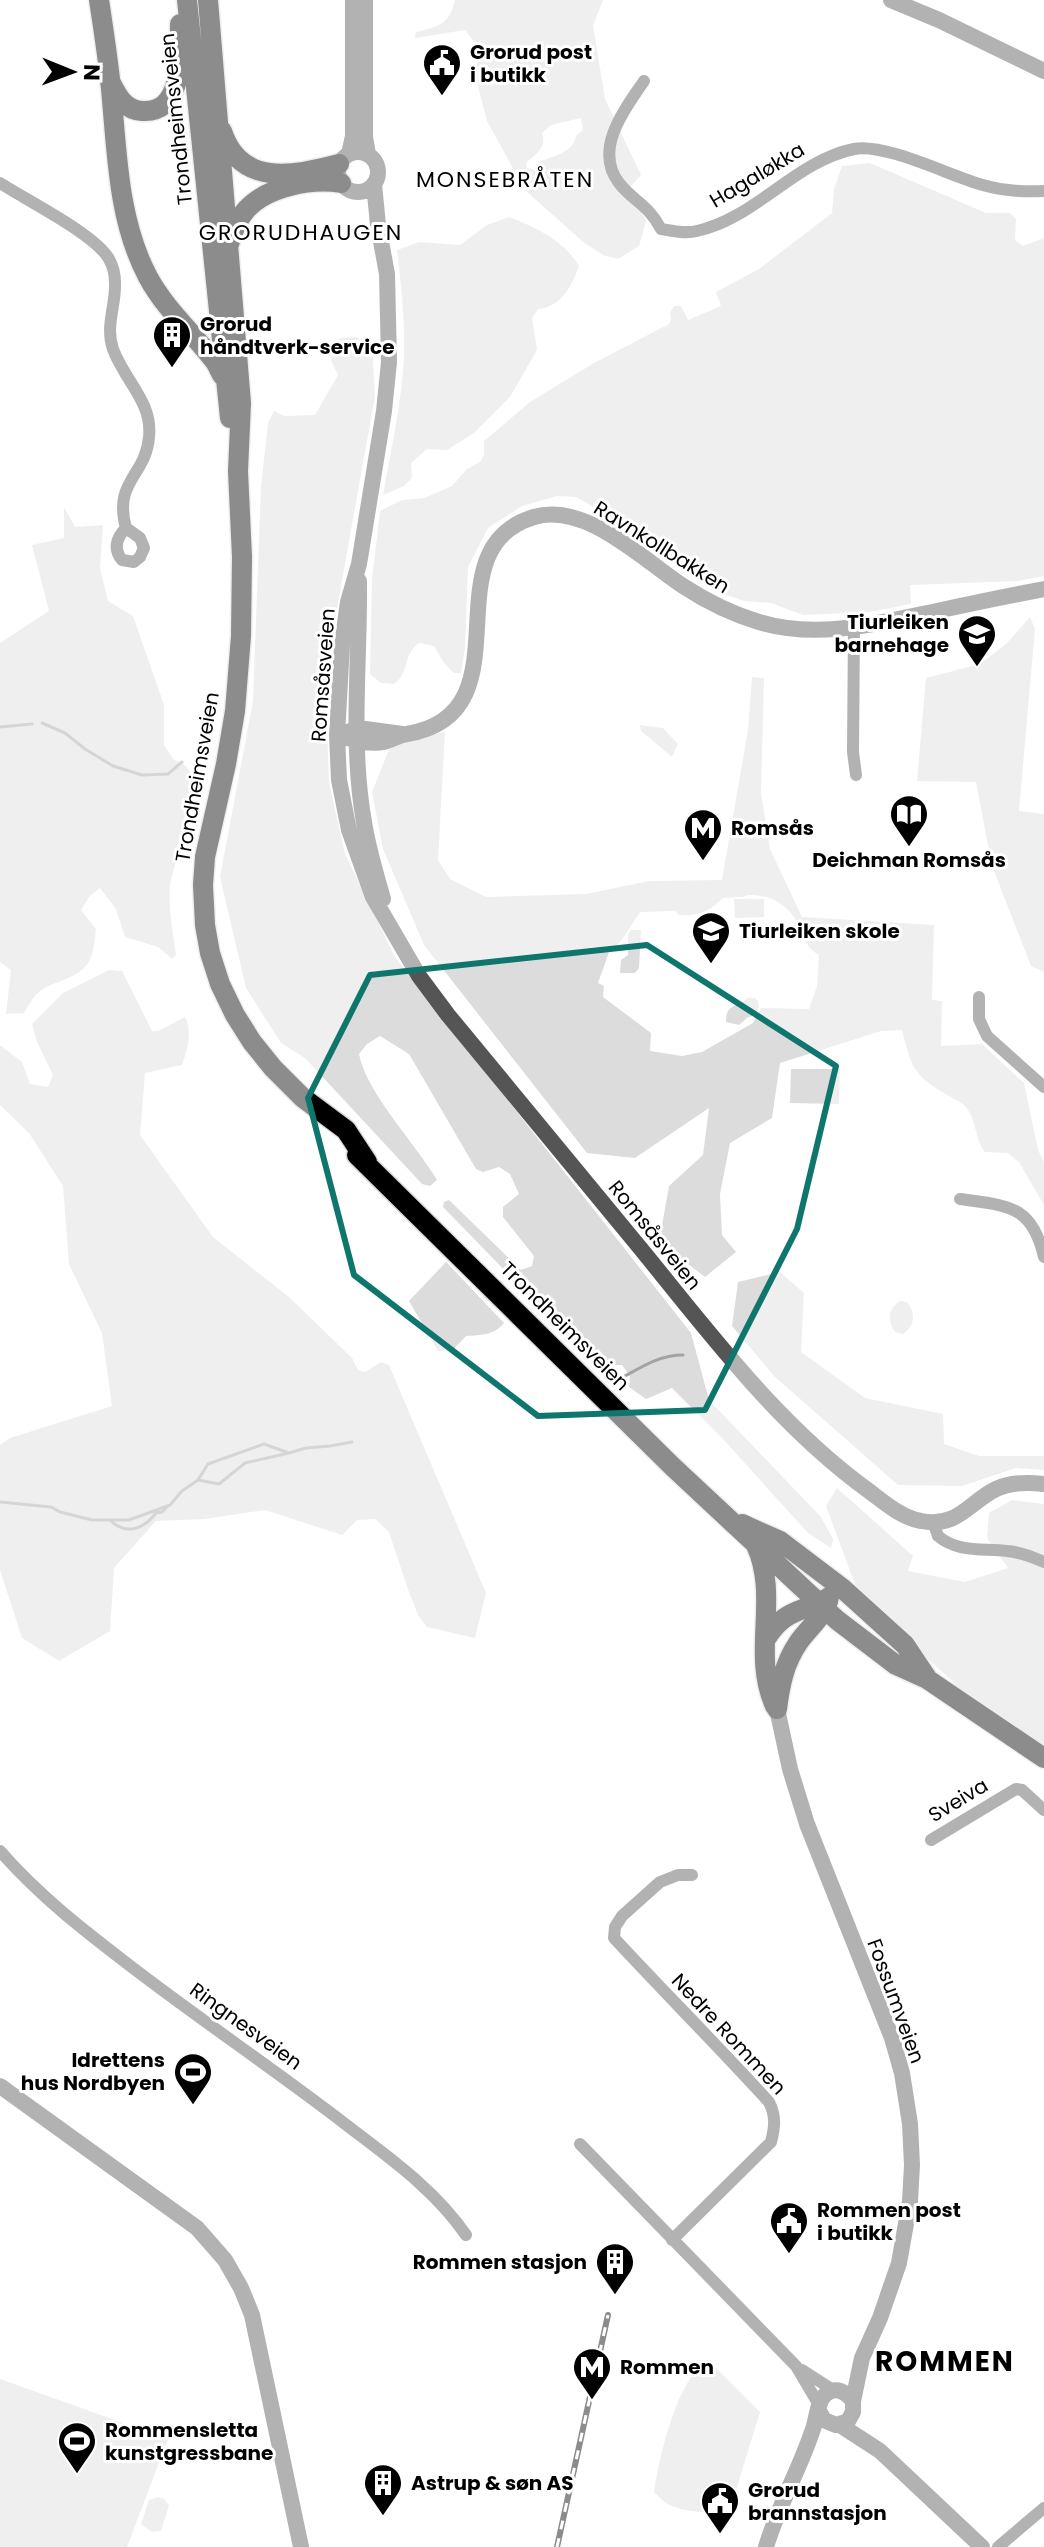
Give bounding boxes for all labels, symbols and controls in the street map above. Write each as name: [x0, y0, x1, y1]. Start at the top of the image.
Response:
north arrow: [32, 32, 112, 112]
street label: Trondheimsveien: [153, 32, 199, 206]
place label: Grorud post i butikk: [470, 38, 592, 89]
public building icon: Grorud post i butikk: [421, 42, 463, 97]
text: N: [76, 64, 107, 81]
street label: Hagaløkka: [704, 136, 810, 214]
district label: MONSEBRÅTEN: [416, 164, 594, 195]
district label: GRORUDHAUGEN: [199, 217, 403, 248]
place label: Grorud håndtverk-service: [200, 310, 394, 361]
building icon: Grorud håndtverk-service: [151, 314, 193, 369]
street label: Ravnkollbakken: [589, 494, 735, 600]
street label: Romsåsveien: [304, 607, 342, 743]
place label: Tiurleiken barnehage: [835, 608, 949, 659]
school or university icon: Tiurleiken barnehage: [956, 613, 998, 668]
street label: Trondheimsveien: [168, 690, 226, 864]
library icon: Deichman Romsås: [888, 793, 930, 848]
metro station icon: Romsås: [682, 807, 724, 862]
place label: Romsås: [731, 814, 814, 842]
place label: Deichman Romsås: [812, 846, 1006, 874]
school or university icon: Tiurleiken skole: [690, 910, 732, 965]
place label: Tiurleiken skole: [739, 917, 900, 945]
street label: Romsåsveien: [602, 1174, 708, 1296]
street label: Trondheimsveien: [494, 1255, 636, 1397]
street label: Sveiva: [923, 1771, 993, 1829]
street label: Fossumveien: [860, 1935, 932, 2067]
street label: Nedre Rommen: [665, 1967, 793, 2101]
street label: Ringnesveien: [184, 1976, 308, 2076]
place label: Idrettens hus Nordbyen: [21, 2046, 165, 2097]
sports icon: Idrettens hus Nordbyen: [172, 2051, 214, 2106]
place label: Rommen post i butikk: [817, 2196, 961, 2247]
public building icon: Rommen post i butikk: [768, 2200, 810, 2255]
building icon: Rommen stasjon: [594, 2241, 636, 2296]
place label: Rommen stasjon: [413, 2248, 587, 2276]
district label: ROMMEN: [875, 2342, 1015, 2381]
metro station icon: Rommen: [571, 2346, 613, 2401]
place label: Rommen: [620, 2353, 714, 2381]
place label: Rommensletta kunstgressbane: [105, 2416, 273, 2467]
sports icon: Rommensletta kunstgressbane: [56, 2420, 98, 2475]
building icon: Astrup & søn AS: [362, 2462, 404, 2517]
place label: Astrup & søn AS: [411, 2469, 574, 2497]
place label: Grorud brannstasjon: [748, 2476, 887, 2527]
public building icon: Grorud brannstasjon: [699, 2480, 741, 2535]

